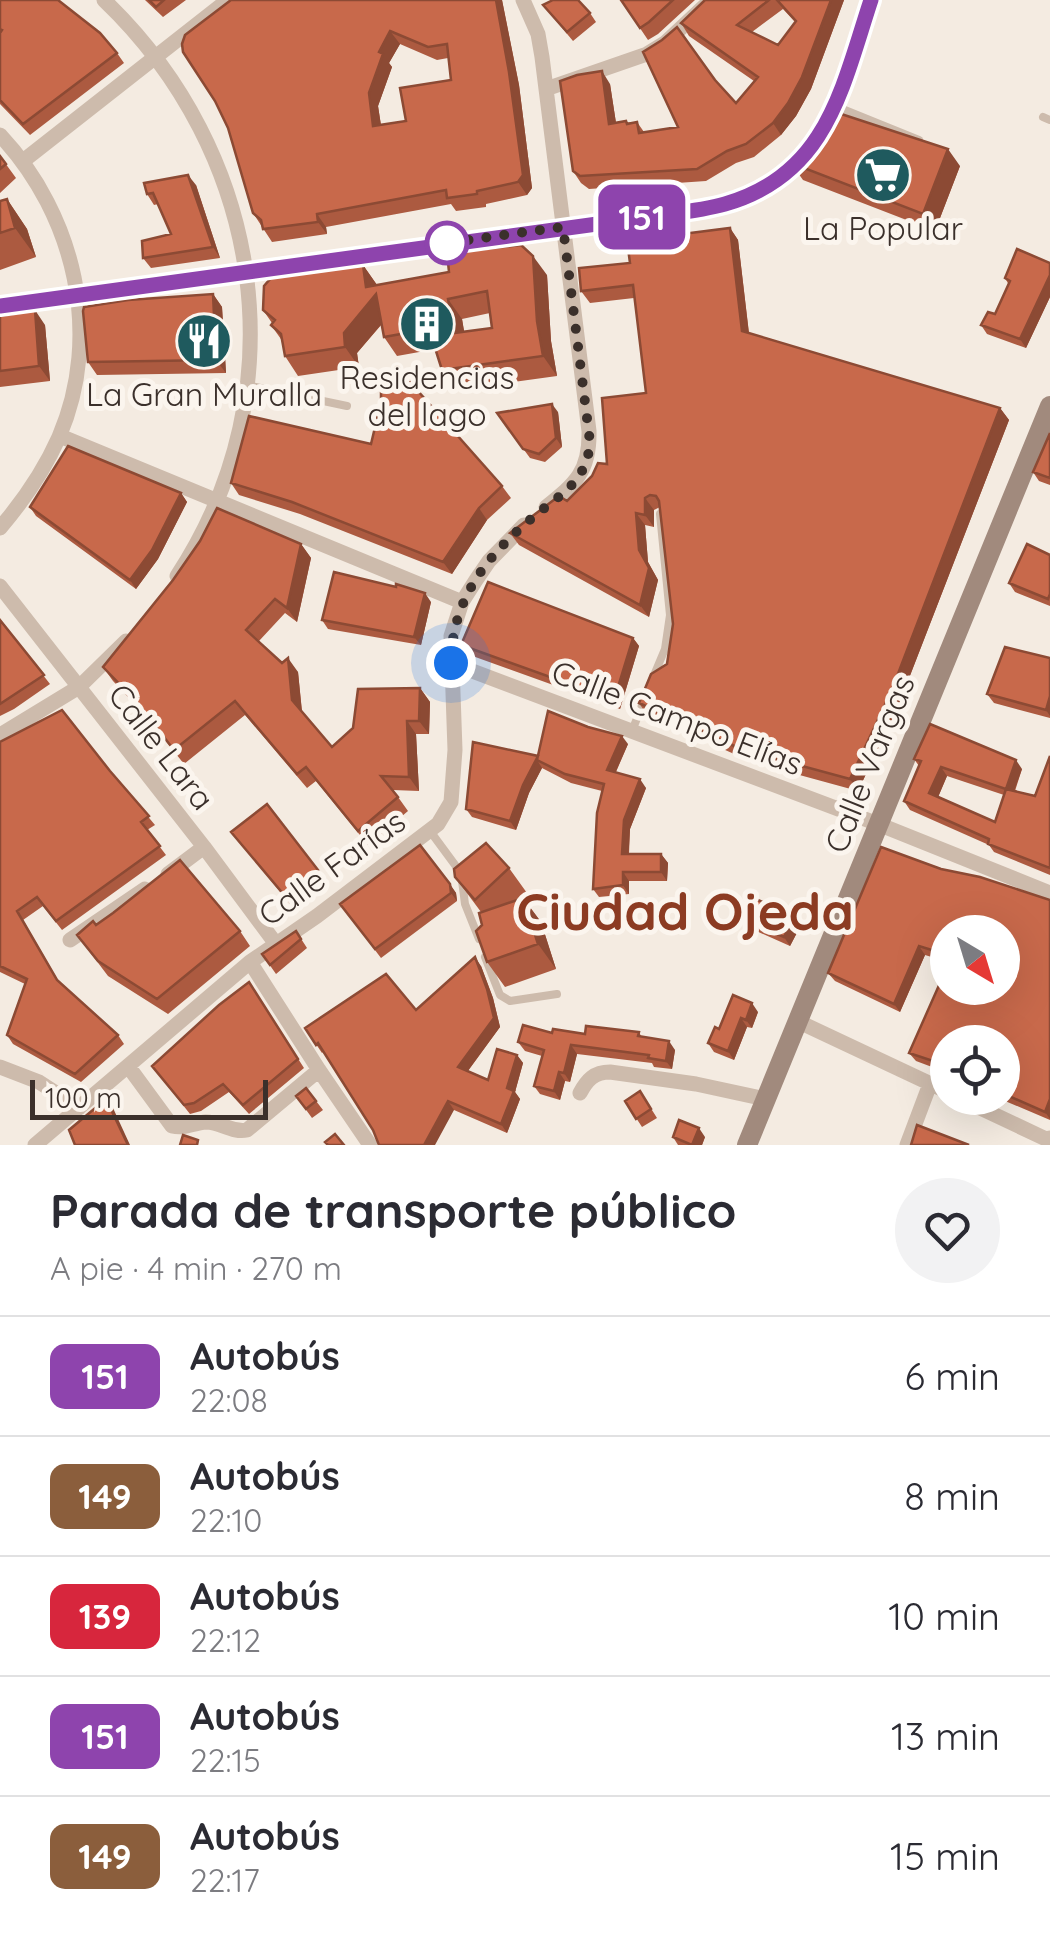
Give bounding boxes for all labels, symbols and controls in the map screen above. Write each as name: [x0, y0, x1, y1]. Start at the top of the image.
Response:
supermarket icon: La Popular: [853, 145, 913, 205]
line badge: 151: [584, 184, 700, 250]
text: 151: [618, 195, 666, 239]
place label: La Popular: [803, 208, 963, 248]
unlabelled marker: [426, 222, 468, 264]
building icon: Residencias del lago: [397, 294, 457, 354]
restaurant icon: La Gran Muralla: [174, 311, 234, 371]
place label: Residencias del lago: [339, 357, 515, 434]
place label: La Gran Muralla: [86, 374, 322, 414]
your location: [426, 638, 476, 688]
street label: Calle Campo Elías: [546, 651, 808, 783]
street label: Calle Vargas: [815, 669, 923, 858]
street label: Calle Lara: [100, 675, 223, 818]
street label: Calle Farías: [250, 800, 413, 934]
district label: Ciudad Ojeda: [516, 878, 854, 943]
north arrow: [930, 915, 1020, 1005]
map controls: [930, 915, 1020, 1115]
button: locate: [930, 1025, 1020, 1115]
scale bar: [30, 1075, 268, 1120]
text: 100 m: [45, 1080, 122, 1115]
button: heart: [895, 1178, 1000, 1283]
text: Parada de transporte público: [50, 1180, 736, 1240]
text: A pie · 4 min · 270 m: [50, 1248, 342, 1288]
text: Autobús: [190, 1332, 340, 1380]
text: 6 min: [904, 1352, 1000, 1400]
text: 151: [81, 1354, 129, 1398]
text: 22:08: [190, 1380, 268, 1420]
text: Autobús: [190, 1452, 340, 1500]
text: 8 min: [904, 1472, 1000, 1520]
text: 149: [78, 1474, 132, 1518]
text: 22:10: [190, 1500, 262, 1540]
text: Autobús: [190, 1572, 340, 1620]
text: 10 min: [888, 1592, 1000, 1640]
text: 139: [79, 1594, 131, 1638]
text: 22:12: [190, 1620, 261, 1660]
text: Autobús: [190, 1692, 340, 1740]
text: 13 min: [891, 1712, 1000, 1760]
text: 151: [81, 1714, 129, 1758]
text: 22:15: [190, 1740, 261, 1780]
text: Autobús: [190, 1812, 340, 1860]
text: 15 min: [890, 1832, 1000, 1880]
text: 149: [78, 1834, 132, 1878]
text: 22:17: [190, 1860, 260, 1900]

